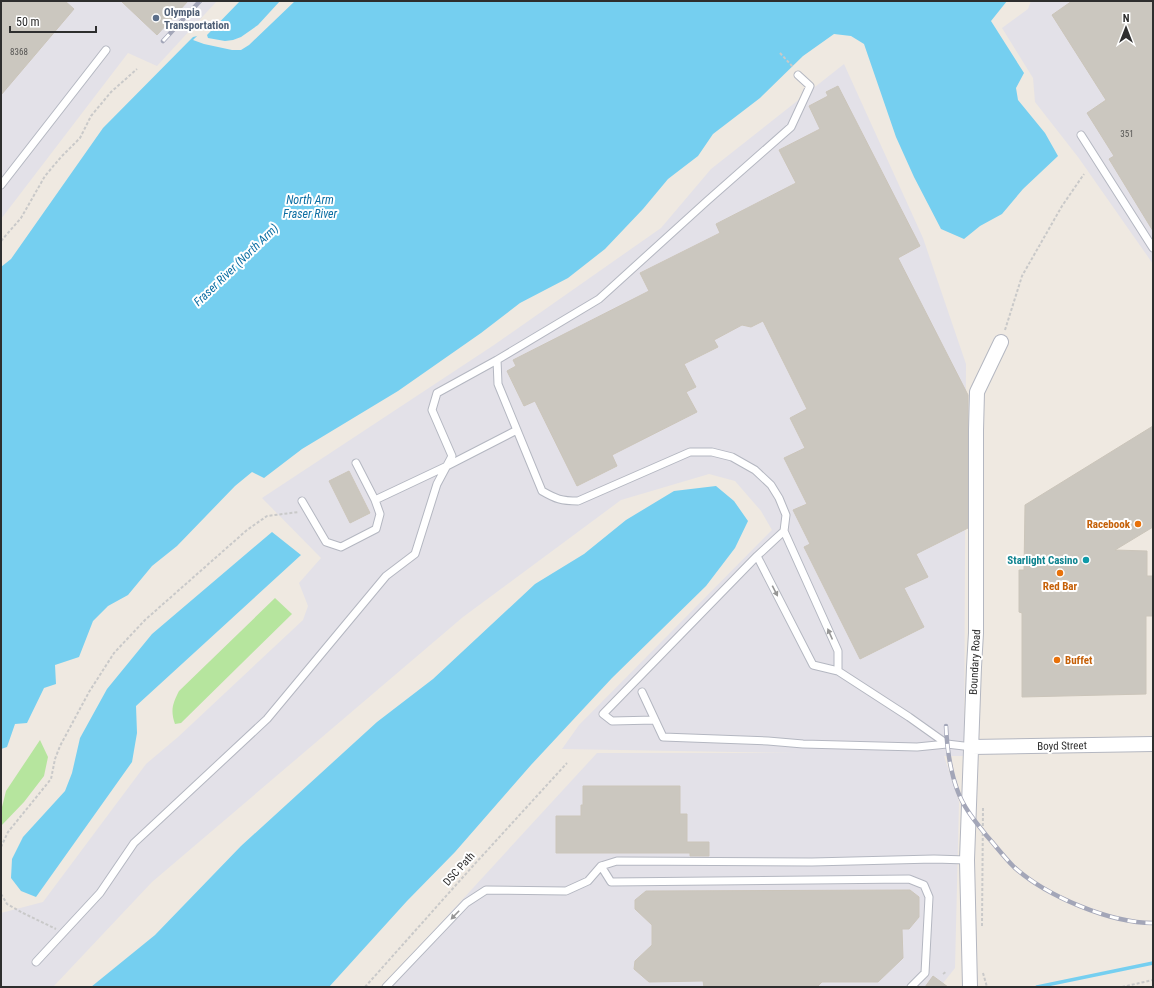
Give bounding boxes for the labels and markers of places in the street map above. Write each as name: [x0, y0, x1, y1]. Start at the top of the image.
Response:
place label: Olympia Transportation: [164, 6, 229, 32]
marker: Olympia Transportation: [151, 13, 161, 23]
place label: Racebook: [1087, 518, 1131, 531]
marker: Racebook: [1133, 519, 1143, 529]
place label: Starlight Casino: [1007, 554, 1079, 567]
marker: Starlight Casino: [1081, 555, 1091, 565]
marker: Red Bar: [1055, 568, 1065, 578]
place label: Red Bar: [1043, 580, 1078, 593]
place label: Buffet: [1065, 654, 1093, 667]
marker: Buffet: [1052, 655, 1062, 665]

